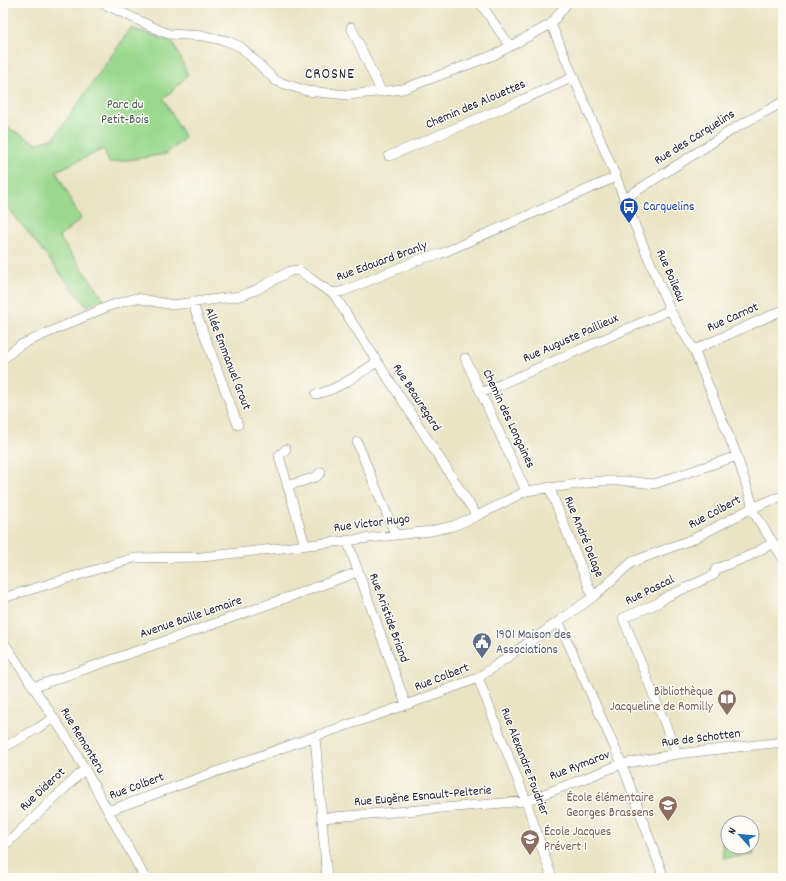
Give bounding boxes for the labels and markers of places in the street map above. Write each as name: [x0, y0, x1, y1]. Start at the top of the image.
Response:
bus stop icon: Carquelins: [618, 196, 640, 224]
place label: Carquelins: [643, 198, 694, 217]
place label: 1901 Maison des Associations: [496, 626, 571, 660]
public building icon: 1901 Maison des Associations: [471, 631, 493, 659]
place label: Bibliothèque Jacqueline de Romilly: [610, 683, 714, 717]
library icon: Bibliothèque Jacqueline de Romilly: [716, 688, 738, 716]
place label: École élémentaire Georges Brassens: [566, 789, 654, 823]
school or university icon: École élémentaire Georges Brassens: [657, 794, 679, 822]
place label: École Jacques Prévert 1: [544, 823, 611, 857]
school or university icon: École Jacques Prévert 1: [519, 828, 541, 856]

